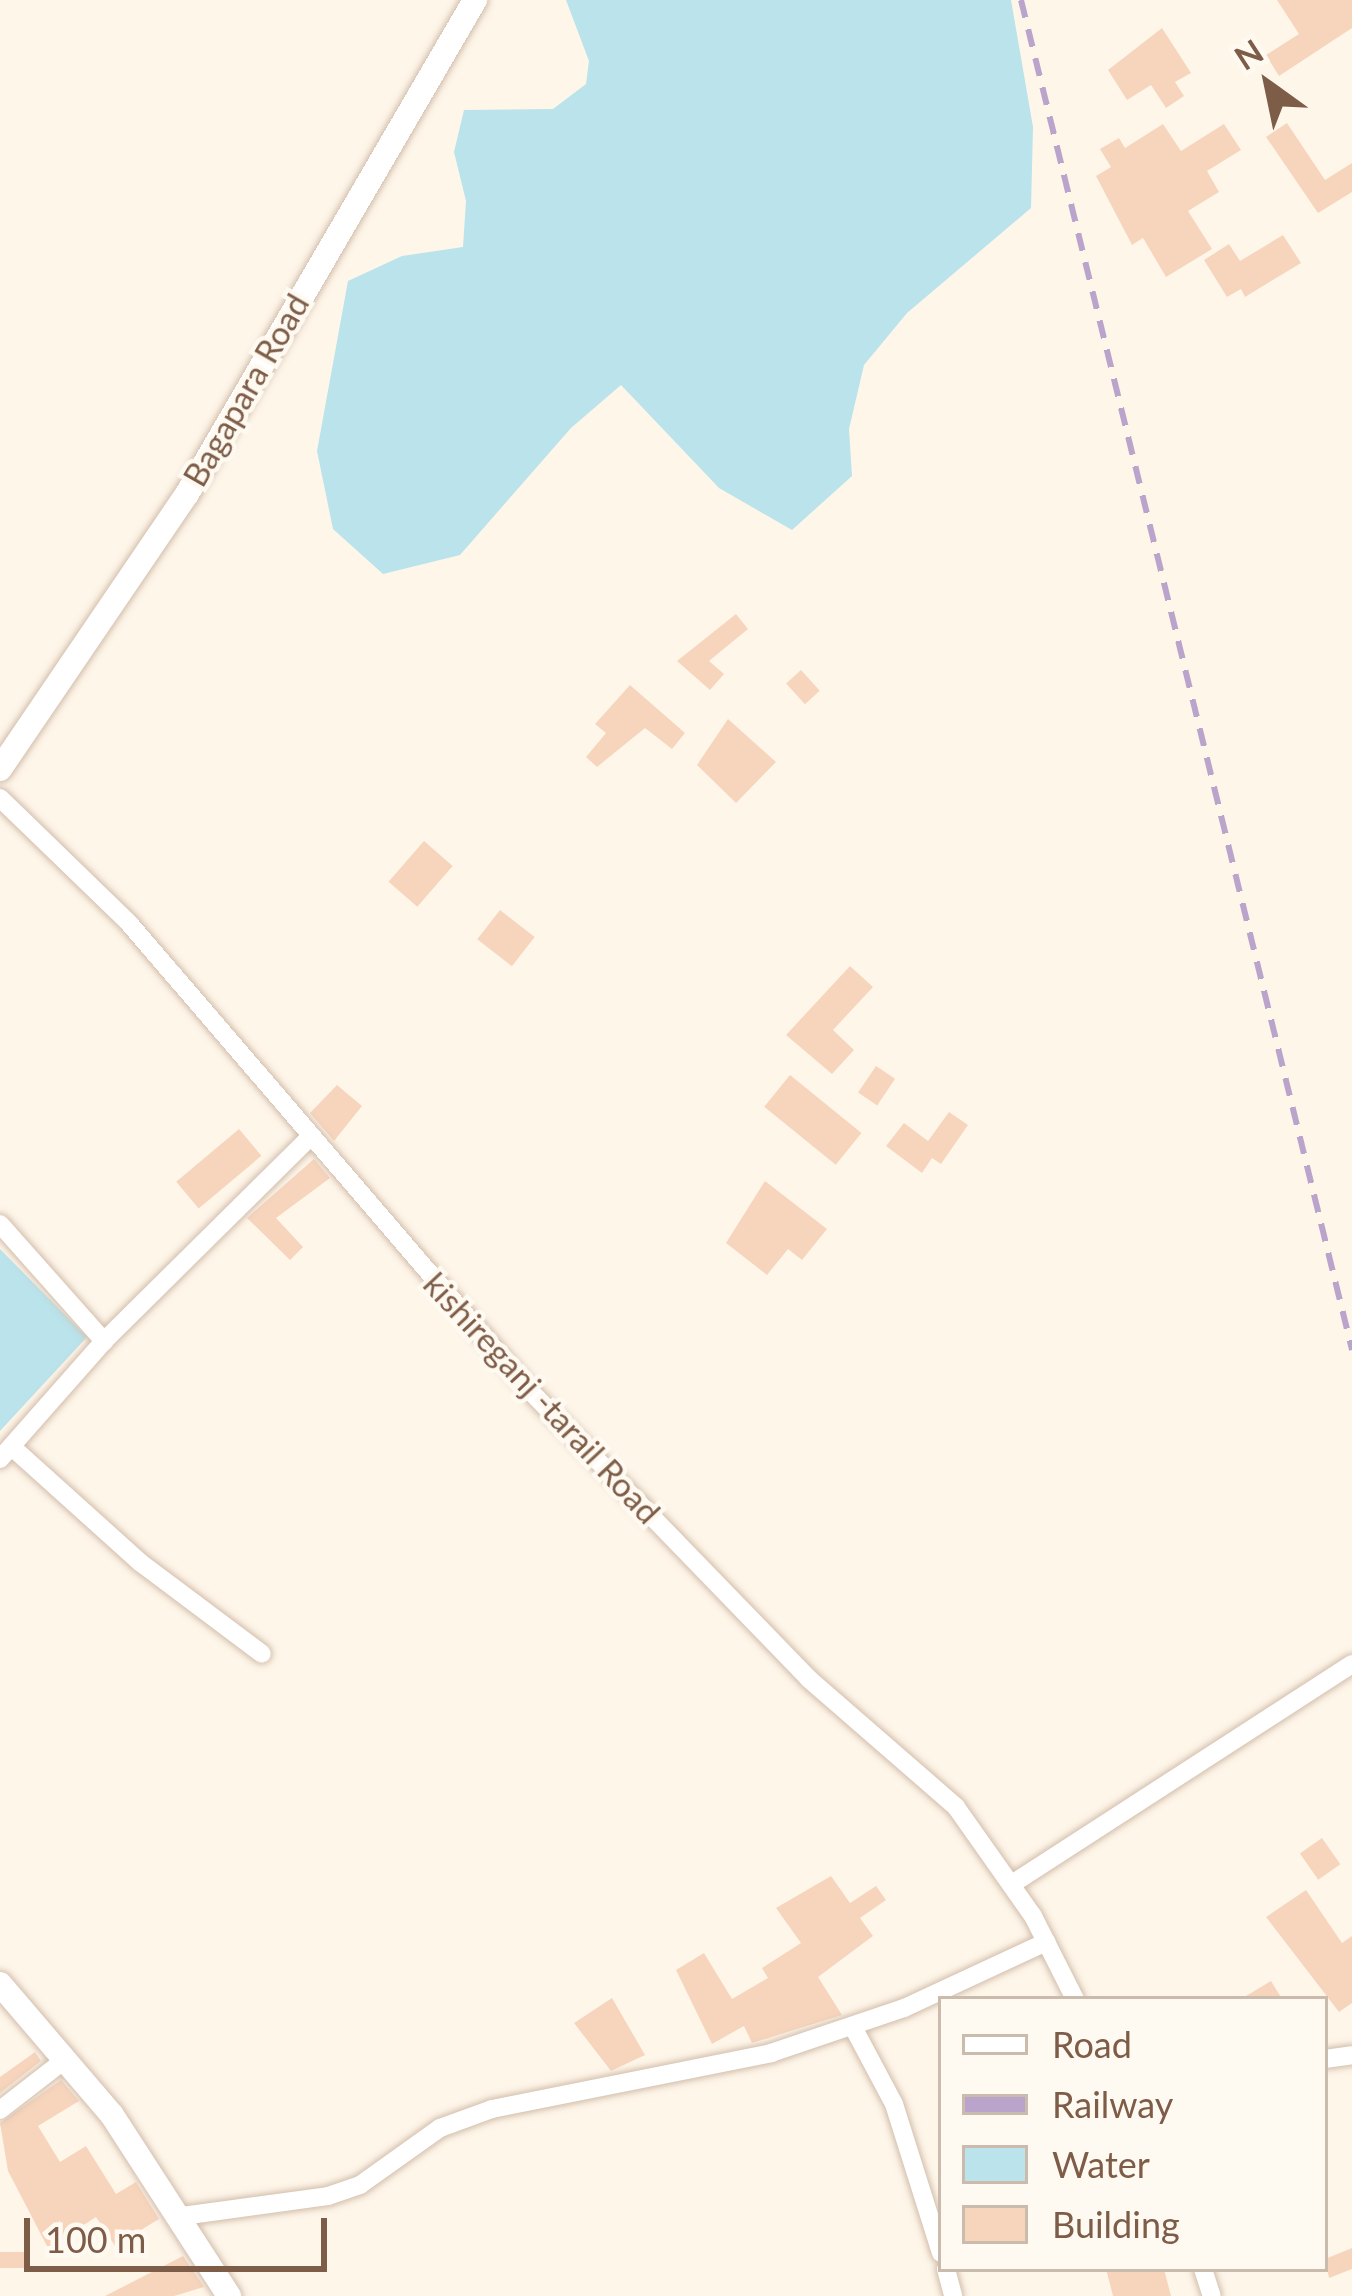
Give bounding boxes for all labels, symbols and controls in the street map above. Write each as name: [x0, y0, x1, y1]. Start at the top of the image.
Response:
north arrow: [1208, 24, 1328, 144]
text: N: [1227, 30, 1270, 78]
street label: Bagapara Road: [175, 287, 317, 493]
street label: kishireganj -tarail Road: [416, 1264, 668, 1532]
legend: [938, 1996, 1328, 2272]
text: Road: [1052, 2022, 1132, 2066]
text: Railway: [1052, 2082, 1173, 2126]
text: Water: [1052, 2142, 1150, 2186]
scale bar: [30, 2194, 333, 2268]
text: Building: [1052, 2202, 1180, 2246]
text: 100 m: [45, 2217, 146, 2261]

